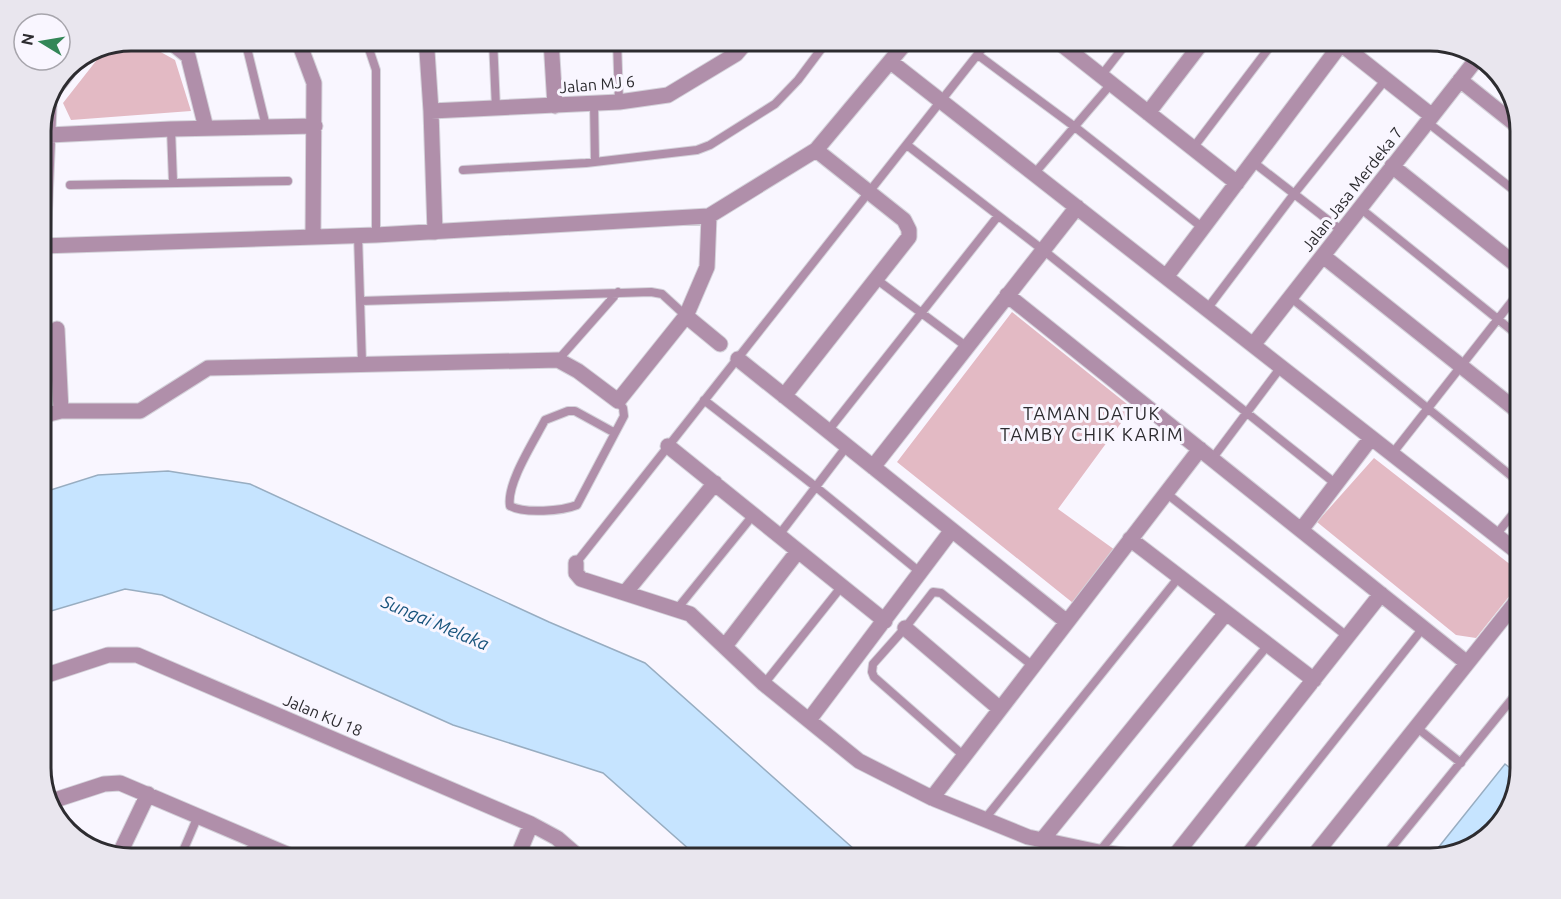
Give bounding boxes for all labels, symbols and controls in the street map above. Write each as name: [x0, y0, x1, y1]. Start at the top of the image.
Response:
north arrow: [12, 12, 72, 72]
text: N: [17, 32, 37, 47]
street label: Jalan MJ 6: [558, 72, 636, 96]
street label: Jalan Jasa Merdeka 7: [1298, 123, 1406, 255]
district label: TAMAN DATUK TAMBY CHIK KARIM: [1000, 403, 1184, 444]
water label: Sungai Melaka: [378, 590, 492, 654]
street label: Jalan KU 18: [281, 690, 365, 740]

